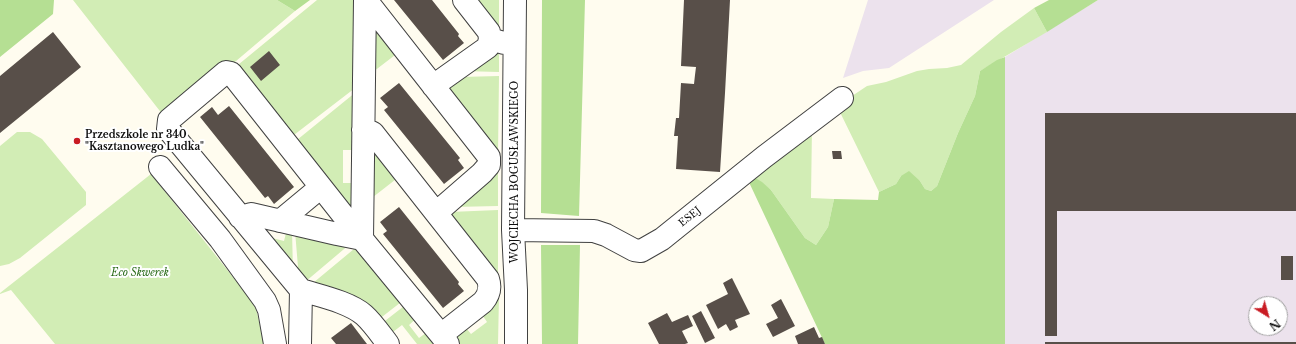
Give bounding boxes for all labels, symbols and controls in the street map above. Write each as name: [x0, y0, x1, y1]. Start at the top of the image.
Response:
street label: WOJCIECHA BOGUSŁAWSKIEGO: [509, 81, 521, 263]
place label: Przedszkole nr 340 "Kasztanowego Ludka": [85, 129, 204, 152]
marker: Przedszkole nr 340 "Kasztanowego Ludka": [72, 136, 82, 146]
street label: ESEJ: [677, 204, 703, 230]
park label: Eco Skwerek: [111, 267, 169, 279]
north arrow: [1248, 296, 1288, 336]
text: N: [1266, 316, 1283, 333]

